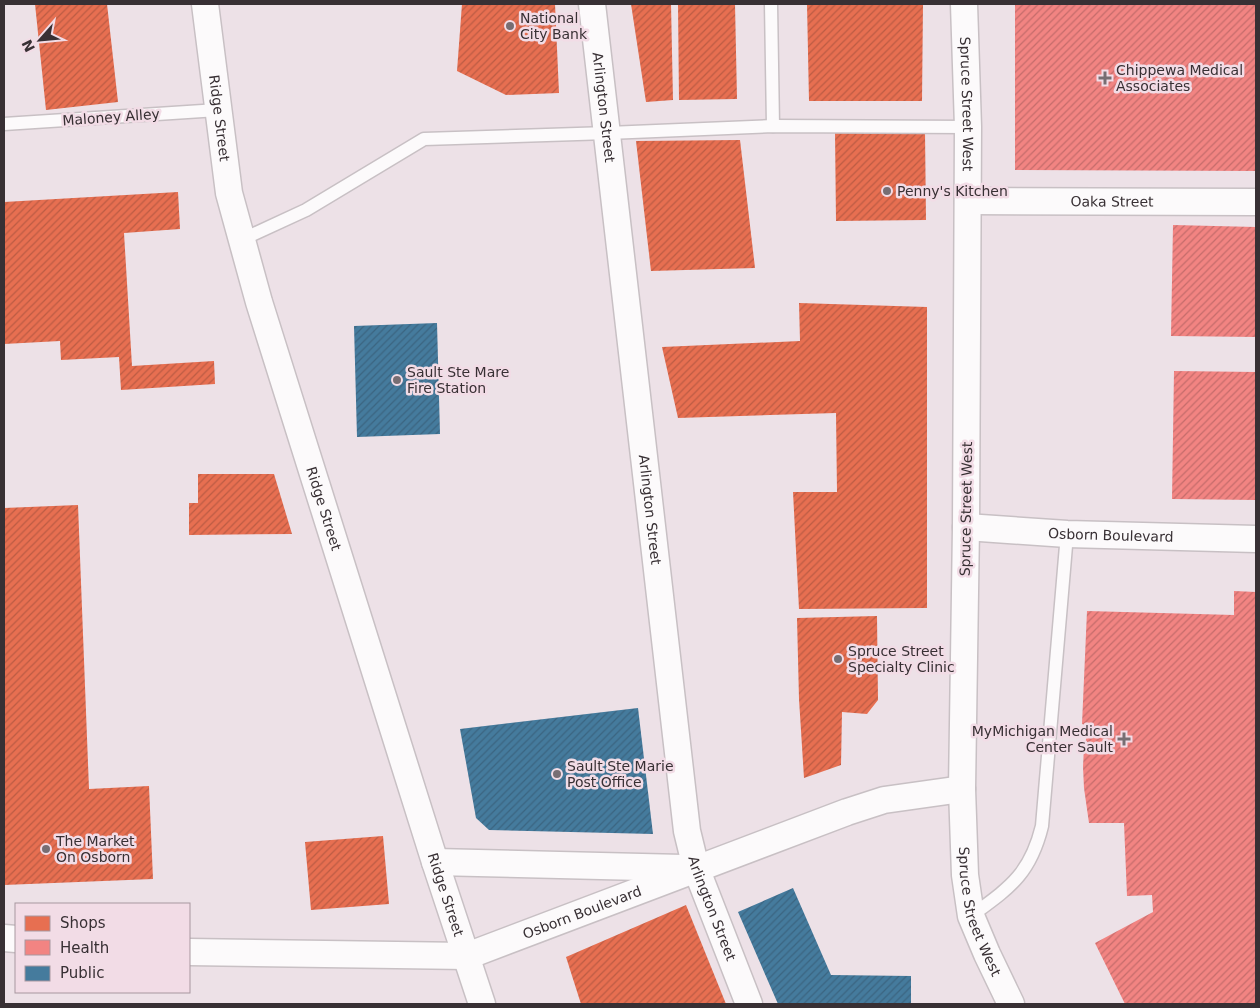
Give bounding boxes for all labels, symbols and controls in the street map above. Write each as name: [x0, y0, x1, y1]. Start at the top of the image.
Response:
place label: National City Bank: [520, 10, 588, 42]
north arrow: [15, 15, 65, 65]
marker: National City Bank: [504, 20, 516, 32]
street label: Spruce Street West: [957, 36, 976, 172]
text: N: [19, 37, 38, 55]
street label: Arlington Street: [590, 51, 618, 164]
place label: Chippewa Medical Associates: [1116, 62, 1243, 94]
marker: Chippewa Medical Associates: [1098, 71, 1112, 85]
street label: Ridge Street: [206, 74, 233, 163]
street label: Maloney Alley: [62, 106, 160, 128]
place label: Penny's Kitchen: [897, 183, 1008, 199]
marker: Penny's Kitchen: [881, 185, 893, 197]
street label: Oaka Street: [1070, 193, 1154, 210]
place label: Sault Ste Mare Fire Station: [407, 364, 509, 396]
marker: Sault Ste Mare Fire Station: [391, 374, 403, 386]
street label: Spruce Street West: [957, 441, 975, 576]
street label: Arlington Street: [636, 454, 664, 566]
street label: Ridge Street: [303, 465, 345, 553]
street label: Osborn Boulevard: [1047, 525, 1174, 545]
place label: Spruce Street Specialty Clinic: [848, 643, 955, 675]
marker: Spruce Street Specialty Clinic: [832, 653, 844, 665]
place label: MyMichigan Medical Center Sault: [972, 723, 1114, 755]
marker: MyMichigan Medical Center Sault: [1117, 732, 1131, 746]
place label: Sault Ste Marie Post Office: [567, 758, 674, 790]
marker: Sault Ste Marie Post Office: [551, 768, 563, 780]
place label: The Market On Osborn: [55, 833, 135, 865]
marker: The Market On Osborn: [40, 843, 52, 855]
street label: Spruce Street West: [956, 846, 1005, 979]
street label: Ridge Street: [425, 851, 467, 939]
street label: Arlington Street: [685, 854, 740, 964]
street label: Osborn Boulevard: [520, 883, 644, 942]
legend: [15, 903, 190, 993]
text: Shops: [60, 914, 106, 932]
text: Health: [60, 939, 109, 957]
text: Public: [60, 964, 104, 982]

